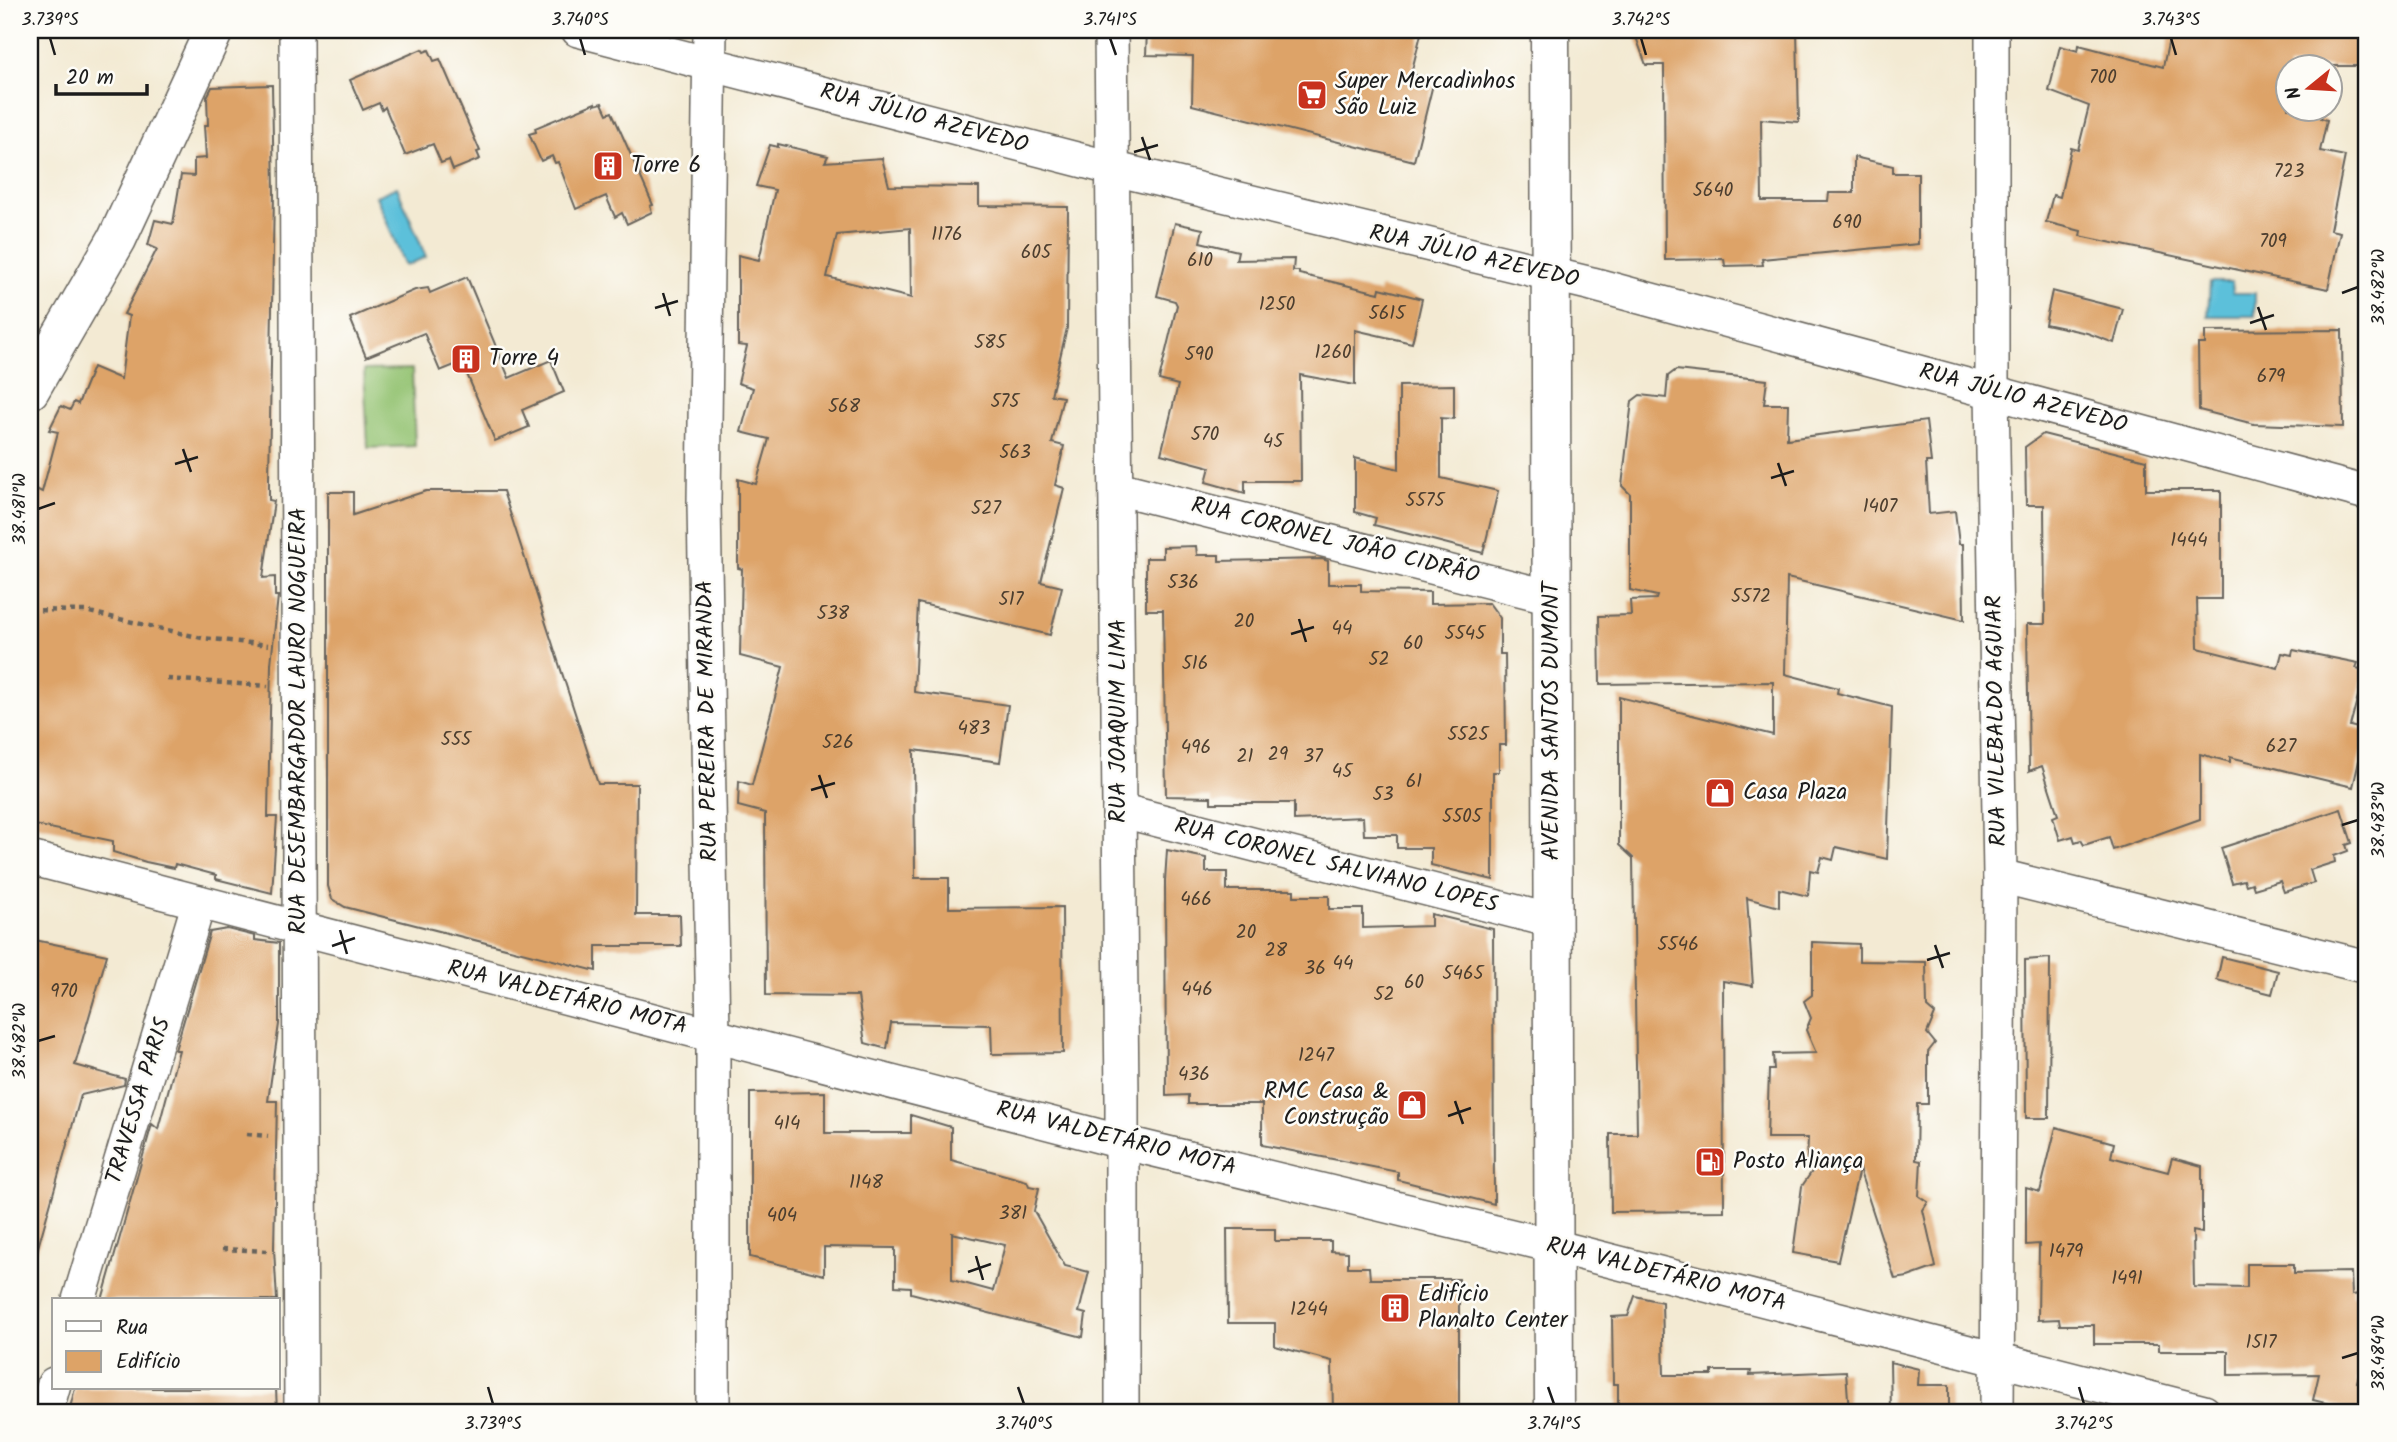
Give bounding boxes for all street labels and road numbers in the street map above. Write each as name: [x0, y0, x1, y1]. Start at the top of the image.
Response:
street label: RUA JÚLIO AZEVEDO: [816, 74, 1032, 164]
street label: RUA JÚLIO AZEVEDO: [1366, 215, 1582, 299]
street label: RUA JÚLIO AZEVEDO: [1915, 354, 2131, 444]
street label: RUA CORONEL JOÃO CIDRÃO: [1187, 488, 1483, 594]
street label: RUA DESEMBARGADOR LAURO NOGUEIRA: [281, 508, 317, 934]
street label: RUA PEREIRA DE MIRANDA: [688, 580, 728, 862]
street label: AVENIDA SANTOS DUMONT: [1534, 580, 1570, 860]
street label: RUA VILEBALDO AGUIAR: [1977, 595, 2017, 847]
street label: RUA JOAQUIM LIMA: [1101, 619, 1137, 823]
street label: RUA CORONEL SALVIANO LOPES: [1170, 808, 1502, 924]
street label: RUA VALDETÁRIO MOTA: [443, 951, 691, 1045]
street label: TRAVESSA PARIS: [97, 1013, 181, 1189]
street label: RUA VALDETÁRIO MOTA: [992, 1092, 1240, 1186]
street label: RUA VALDETÁRIO MOTA: [1542, 1228, 1790, 1322]

